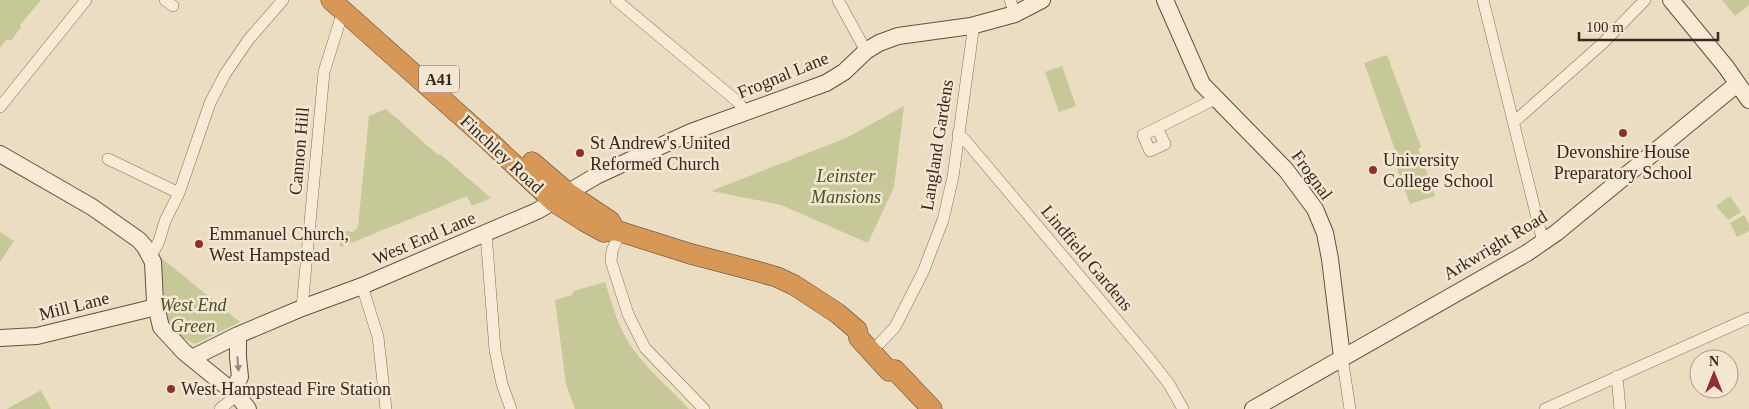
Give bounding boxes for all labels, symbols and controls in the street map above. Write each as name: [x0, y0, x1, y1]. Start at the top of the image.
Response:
scale bar: [1579, 10, 1718, 42]
text: 100 m: [1586, 19, 1624, 35]
street label: Frognal Lane: [735, 48, 831, 102]
road number: A41: [419, 66, 459, 92]
street label: Langland Gardens: [917, 78, 957, 212]
street label: Cannon Hill: [285, 106, 313, 196]
street label: Finchley Road: [457, 111, 547, 197]
marker: Devonshire House Preparatory School: [1617, 127, 1629, 139]
place label: St Andrew's United Reformed Church: [590, 133, 730, 174]
place label: Devonshire House Preparatory School: [1554, 142, 1692, 183]
street label: Frognal: [1287, 146, 1337, 204]
marker: St Andrew's United Reformed Church: [574, 147, 586, 159]
place label: University College School: [1383, 150, 1494, 191]
marker: University College School: [1367, 164, 1379, 176]
park label: Leinster Mansions: [810, 166, 881, 207]
street label: Lindfield Gardens: [1037, 201, 1137, 315]
street label: Arkwright Road: [1439, 206, 1551, 284]
street label: West End Lane: [370, 207, 478, 269]
place label: Emmanuel Church, West Hampstead: [209, 224, 349, 265]
marker: Emmanuel Church, West Hampstead: [193, 238, 205, 250]
street label: Mill Lane: [37, 288, 111, 324]
park label: West End Green: [160, 295, 227, 336]
north arrow: [1689, 349, 1739, 399]
text: N: [1709, 354, 1719, 369]
one-way arrow: [235, 356, 243, 372]
place label: West Hampstead Fire Station: [181, 379, 391, 399]
marker: West Hampstead Fire Station: [165, 383, 177, 395]

